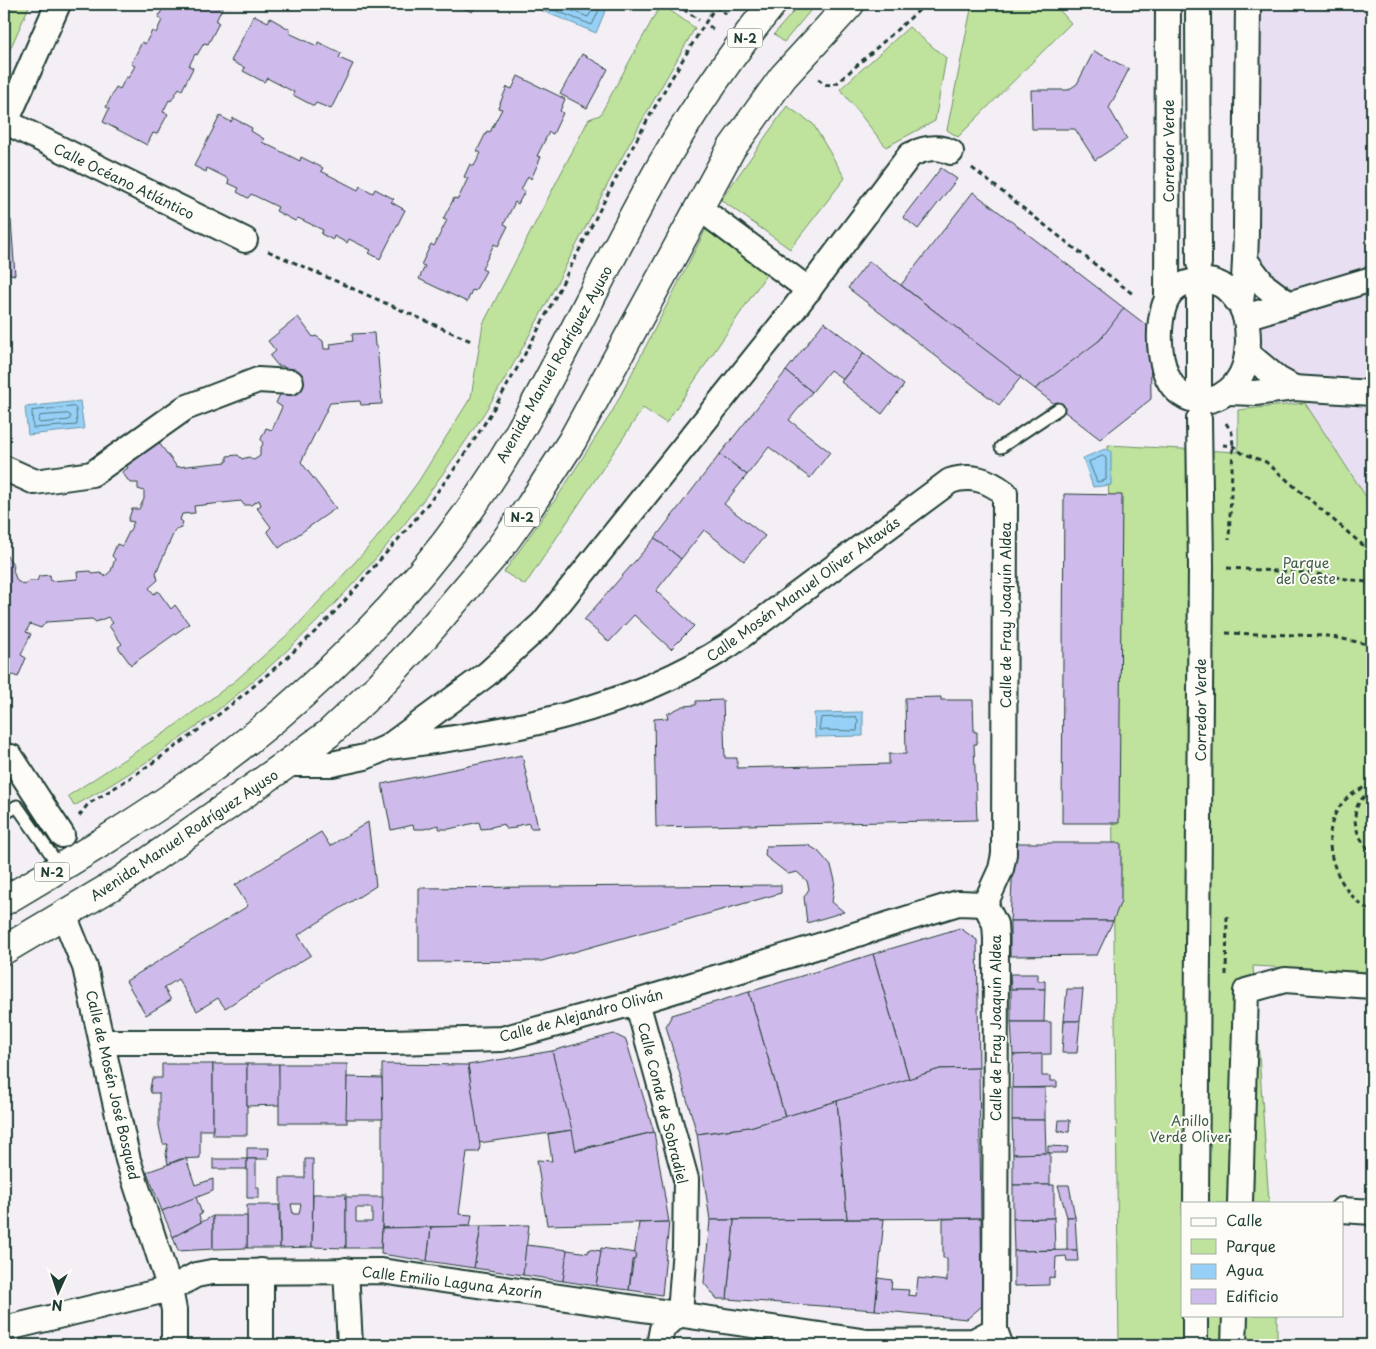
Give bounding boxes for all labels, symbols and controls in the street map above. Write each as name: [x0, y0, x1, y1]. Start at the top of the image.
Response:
road number: N-2: [728, 28, 762, 48]
street label: Corredor Verde: [1158, 100, 1179, 202]
street label: Calle Océano Atlántico: [50, 138, 198, 224]
street label: Avenida Manuel Rodríguez Ayuso: [491, 261, 617, 466]
road number: N-2: [504, 508, 540, 526]
street label: Calle Mosén Manuel Oliver Altavás: [702, 512, 904, 666]
street label: Calle de Fray Joaquín Aldea: [995, 521, 1016, 708]
park label: Parque del Oeste: [1276, 552, 1336, 589]
street label: Corredor Verde: [1190, 659, 1211, 761]
street label: Avenida Manuel Rodríguez Ayuso: [86, 764, 282, 906]
road number: N-2: [34, 862, 70, 882]
street label: Calle de Fray Joaquín Aldea: [985, 934, 1006, 1121]
street label: Calle de Alejandro Oliván: [497, 983, 665, 1047]
street label: Calle de Mosén José Bosqued: [81, 988, 145, 1182]
street label: Calle Conde de Sobradiel: [633, 1020, 693, 1186]
park label: Anillo Verde Oliver: [1150, 1110, 1230, 1147]
legend: [1181, 1202, 1344, 1316]
text: Calle: [1226, 1208, 1263, 1231]
text: Parque: [1226, 1234, 1276, 1257]
text: Agua: [1226, 1258, 1264, 1281]
street label: Calle Emilio Laguna Azorín: [361, 1261, 543, 1303]
north arrow: [32, 1266, 82, 1316]
text: Edificio: [1226, 1284, 1279, 1307]
text: N: [51, 1295, 63, 1316]

